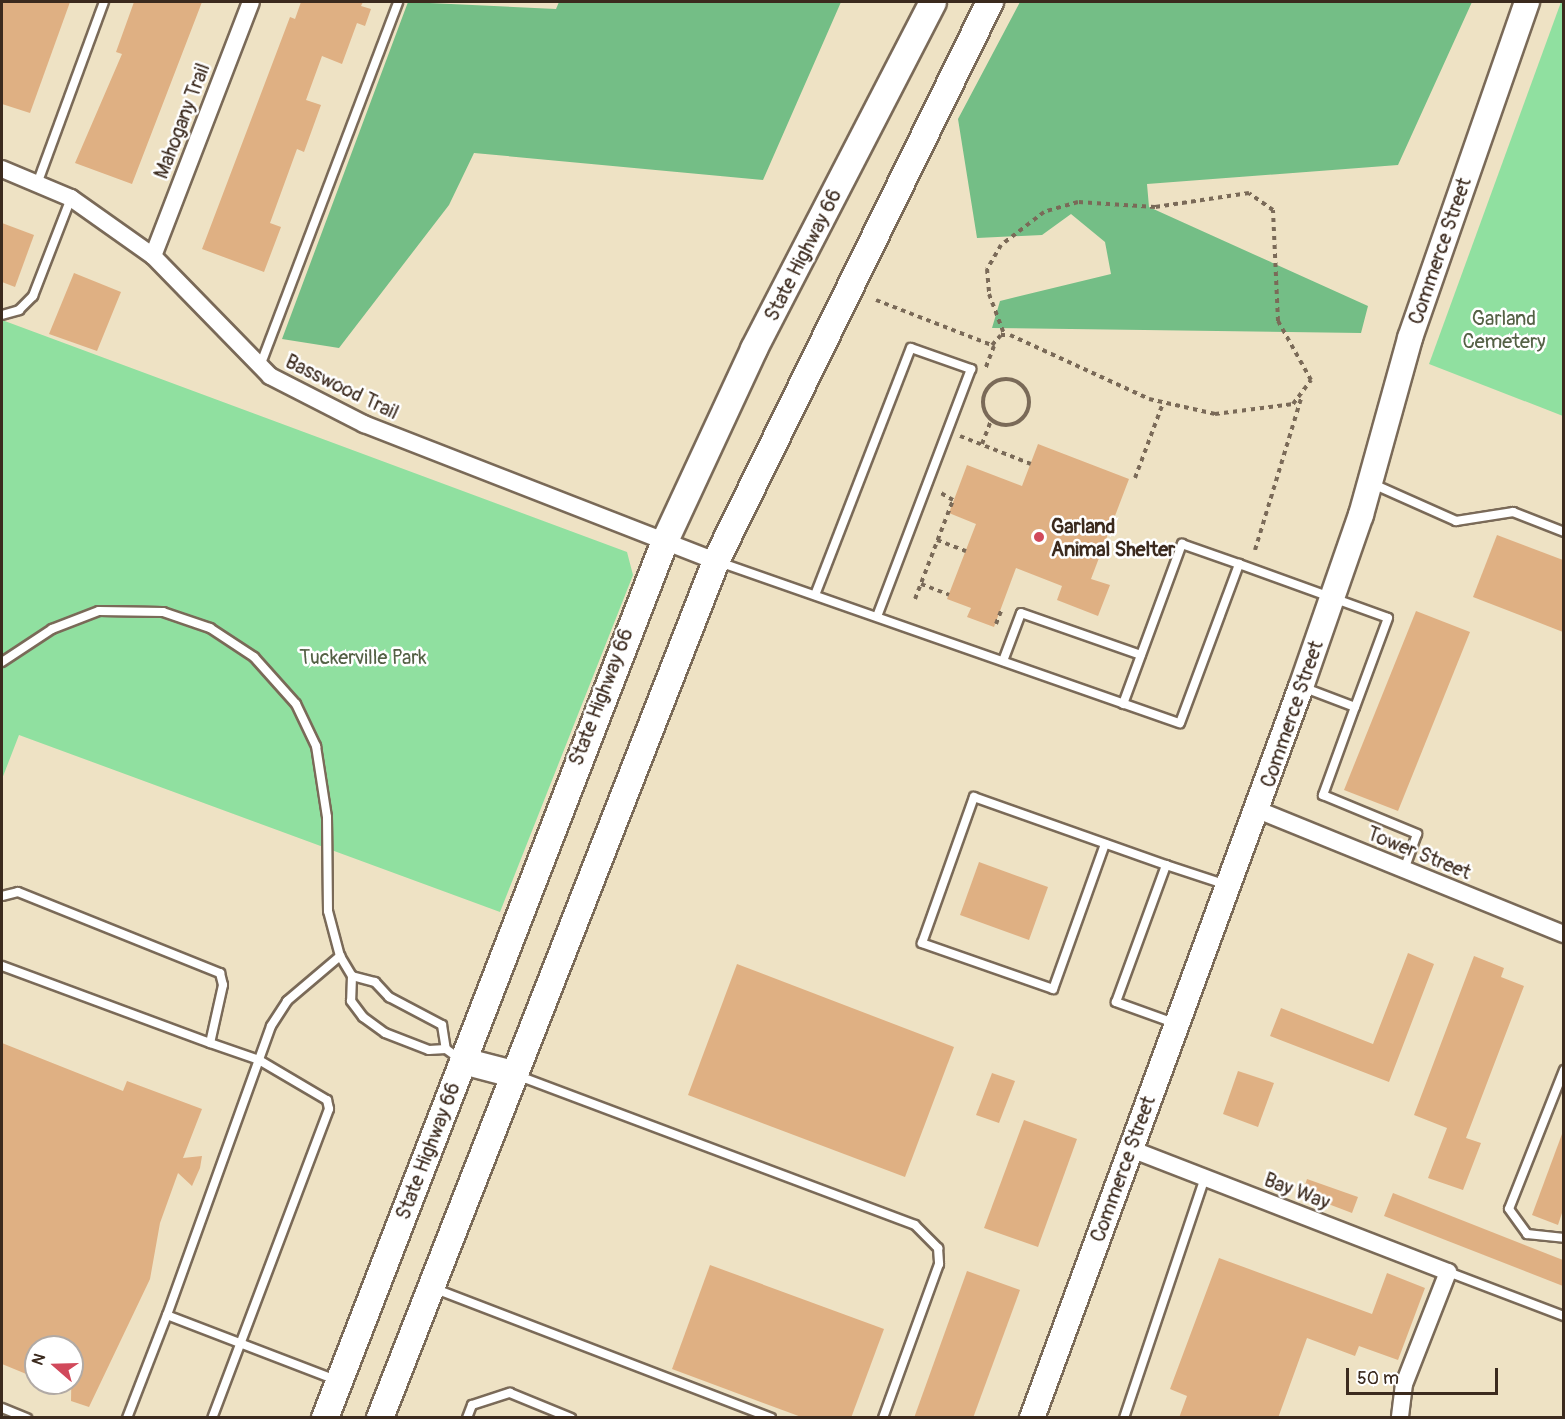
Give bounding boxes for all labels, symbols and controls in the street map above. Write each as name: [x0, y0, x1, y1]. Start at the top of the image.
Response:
street label: Mahogany Trail: [149, 60, 215, 182]
street label: Commerce Street: [1404, 174, 1476, 328]
street label: State Highway 66: [759, 185, 847, 325]
park label: Garland Cemetery: [1462, 307, 1546, 354]
street label: Basswood Trail: [282, 349, 402, 425]
place label: Garland Animal Shelter: [1051, 514, 1175, 561]
marker: Garland Animal Shelter: [1032, 530, 1046, 544]
street label: State Highway 66: [564, 625, 638, 769]
street label: Commerce Street: [1256, 637, 1328, 791]
park label: Tuckerville Park: [299, 645, 427, 669]
street label: Tower Street: [1364, 821, 1474, 885]
street label: State Highway 66: [391, 1079, 465, 1223]
street label: Commerce Street: [1085, 1093, 1161, 1245]
street label: Bay Way: [1261, 1168, 1333, 1214]
north arrow: [24, 1335, 84, 1395]
text: N: [28, 1351, 50, 1368]
scale bar: [1349, 1356, 1500, 1394]
text: 50 m: [1357, 1367, 1399, 1390]

